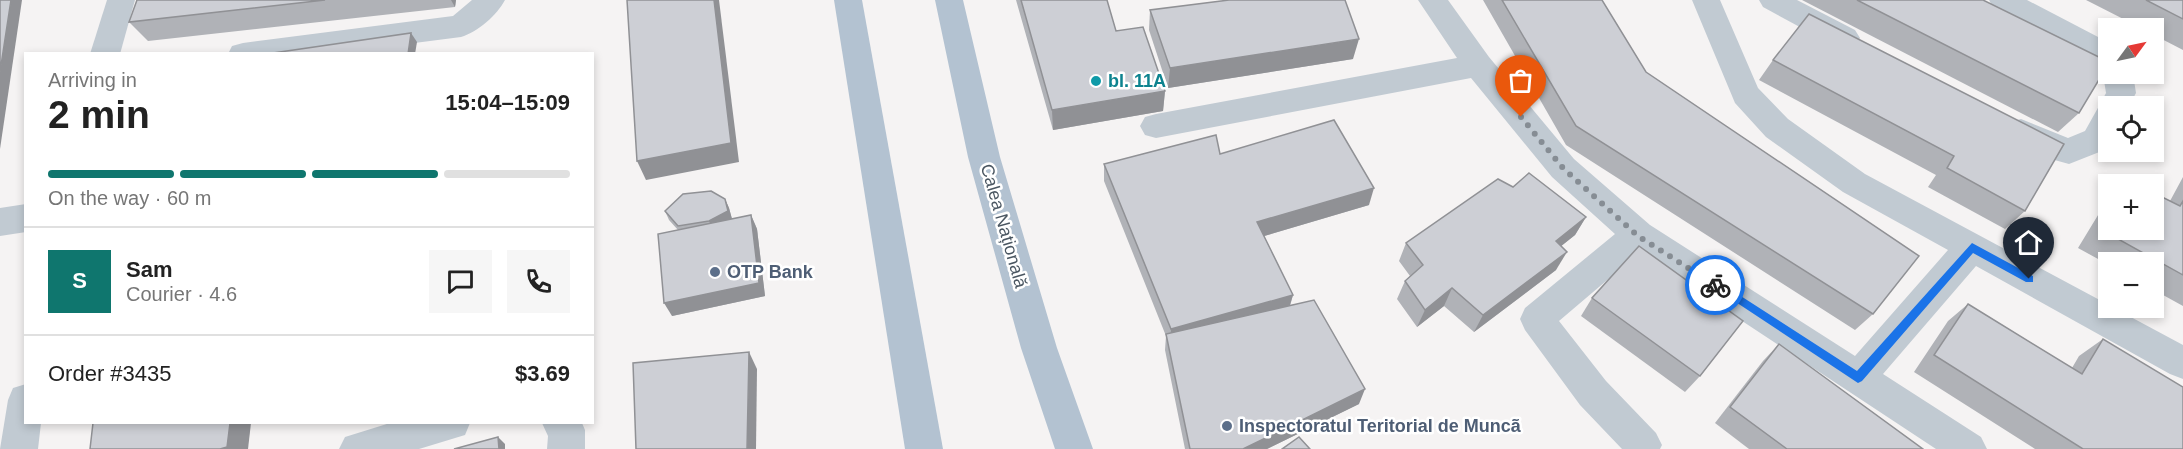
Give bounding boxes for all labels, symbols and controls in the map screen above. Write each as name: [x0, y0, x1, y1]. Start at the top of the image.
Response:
north arrow: [2098, 18, 2164, 84]
map controls: [2098, 18, 2164, 318]
pin: [1495, 55, 1546, 117]
icon: bag: [1504, 64, 1537, 97]
text: Arriving in: [48, 69, 137, 91]
place label: bl. 11A: [1108, 71, 1166, 91]
marker: bl. 11A: [1089, 74, 1103, 88]
text: 15:04–15:09: [445, 90, 570, 115]
text: 2 min: [48, 93, 150, 136]
button: locate: [2098, 96, 2164, 162]
street label: Calea Națională: [977, 162, 1032, 291]
button: +: [2098, 174, 2164, 240]
text: On the way · 60 m: [48, 187, 211, 209]
pin: [2003, 217, 2054, 279]
icon: home: [2012, 226, 2045, 259]
button: chat: [429, 250, 492, 313]
button: phone: [507, 250, 570, 313]
button: −: [2098, 252, 2164, 318]
courier: [1685, 255, 1745, 315]
text: Sam: [126, 257, 172, 282]
place label: OTP Bank: [727, 262, 814, 282]
marker: OTP Bank: [708, 265, 722, 279]
text: S: [72, 268, 87, 293]
icon: bike: [1699, 269, 1732, 302]
text: Courier · 4.6: [126, 283, 237, 305]
text: Order #3435: [48, 361, 172, 386]
text: $3.69: [515, 361, 570, 386]
place label: Inspectoratul Teritorial de Muncã: [1239, 416, 1522, 436]
marker: Inspectoratul Teritorial de Muncã: [1220, 419, 1234, 433]

